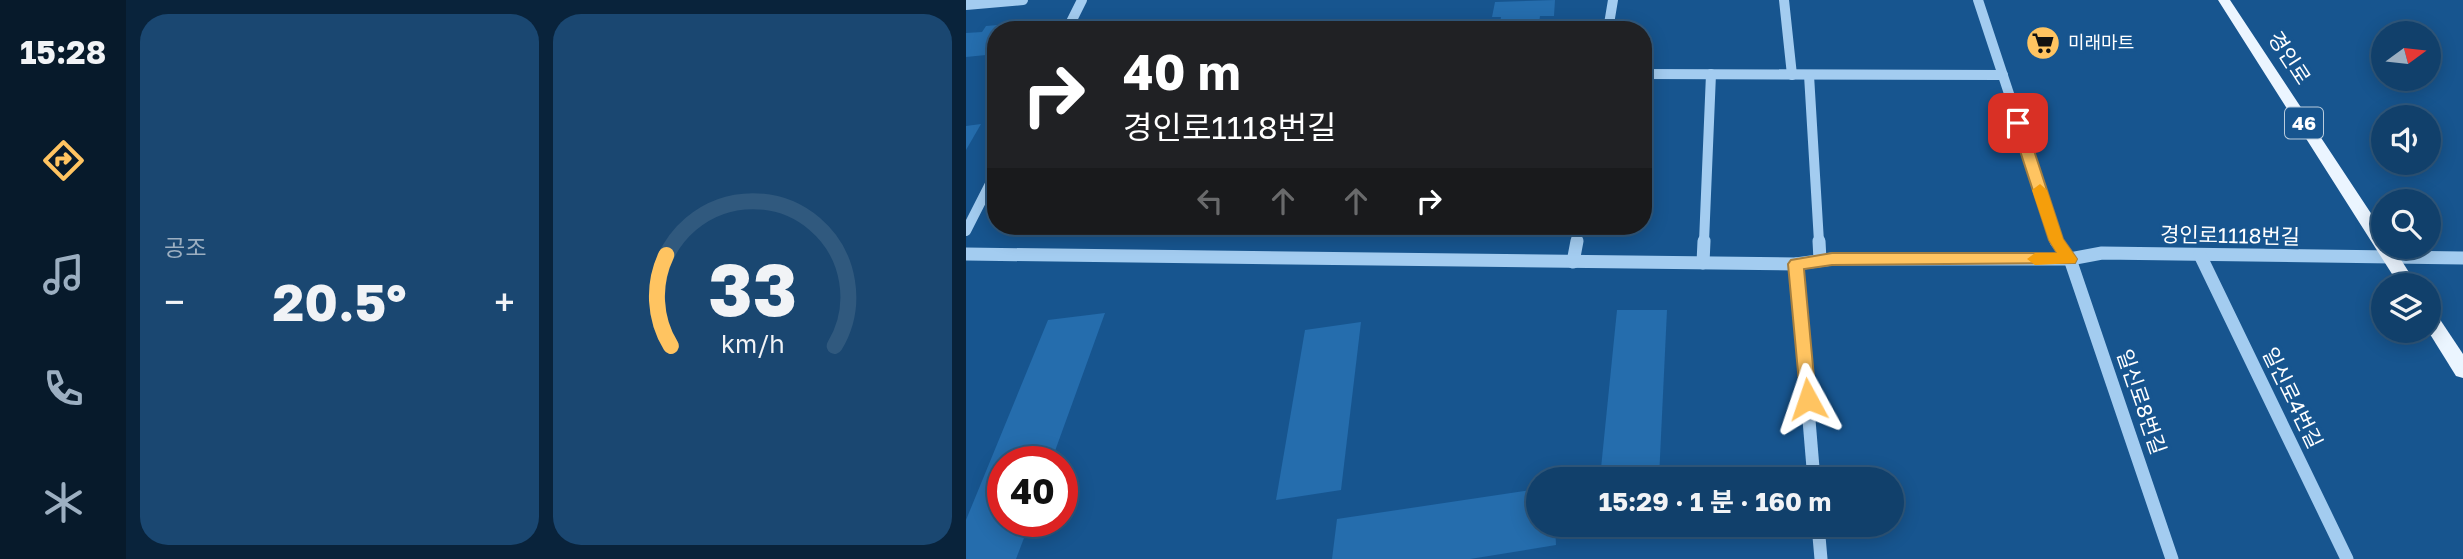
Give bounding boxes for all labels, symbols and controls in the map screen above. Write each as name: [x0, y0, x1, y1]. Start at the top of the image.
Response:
north arrow: [2371, 21, 2441, 91]
map controls: [2371, 21, 2441, 343]
supermarket icon: 미래마트: [2024, 24, 2062, 62]
street label: 경인로: [2263, 26, 2317, 89]
place label: 미래마트: [2068, 31, 2134, 53]
text: 15:28: [20, 33, 106, 71]
text: 40 m: [1123, 42, 1241, 101]
icon: right: [1008, 49, 1099, 140]
pin: [1988, 93, 2048, 153]
icon: arrive: [1999, 104, 2037, 142]
button: sound: [2371, 105, 2441, 175]
text: 경인로1118번길: [1123, 108, 1336, 146]
road number: 46: [2285, 108, 2323, 139]
icon: directions: [39, 136, 88, 185]
icon: left: [1191, 182, 1229, 220]
icon: ahead: [1264, 182, 1302, 220]
icon: ahead: [1337, 182, 1375, 220]
icon: right: [1410, 182, 1448, 220]
button: search: [2371, 189, 2441, 259]
street label: 경인로1118번길: [2160, 221, 2300, 249]
text: 공조: [164, 233, 206, 261]
text: 33: [708, 245, 797, 332]
icon: music: [39, 250, 88, 299]
text: 20.5°: [272, 270, 407, 332]
button: layers: [2371, 273, 2441, 343]
text: −: [164, 279, 185, 324]
text: +: [494, 279, 515, 324]
text: km/h: [721, 327, 784, 358]
street label: 일신로4번길: [2257, 343, 2329, 452]
street label: 일신로8번길: [2112, 346, 2172, 458]
position arrow: [1771, 362, 1845, 436]
icon: phone: [39, 364, 88, 413]
speed limit sign: 40: [987, 446, 1078, 537]
icon: climate: [39, 478, 88, 527]
text: 15:29 · 1 분 · 160 m: [1599, 486, 1831, 517]

